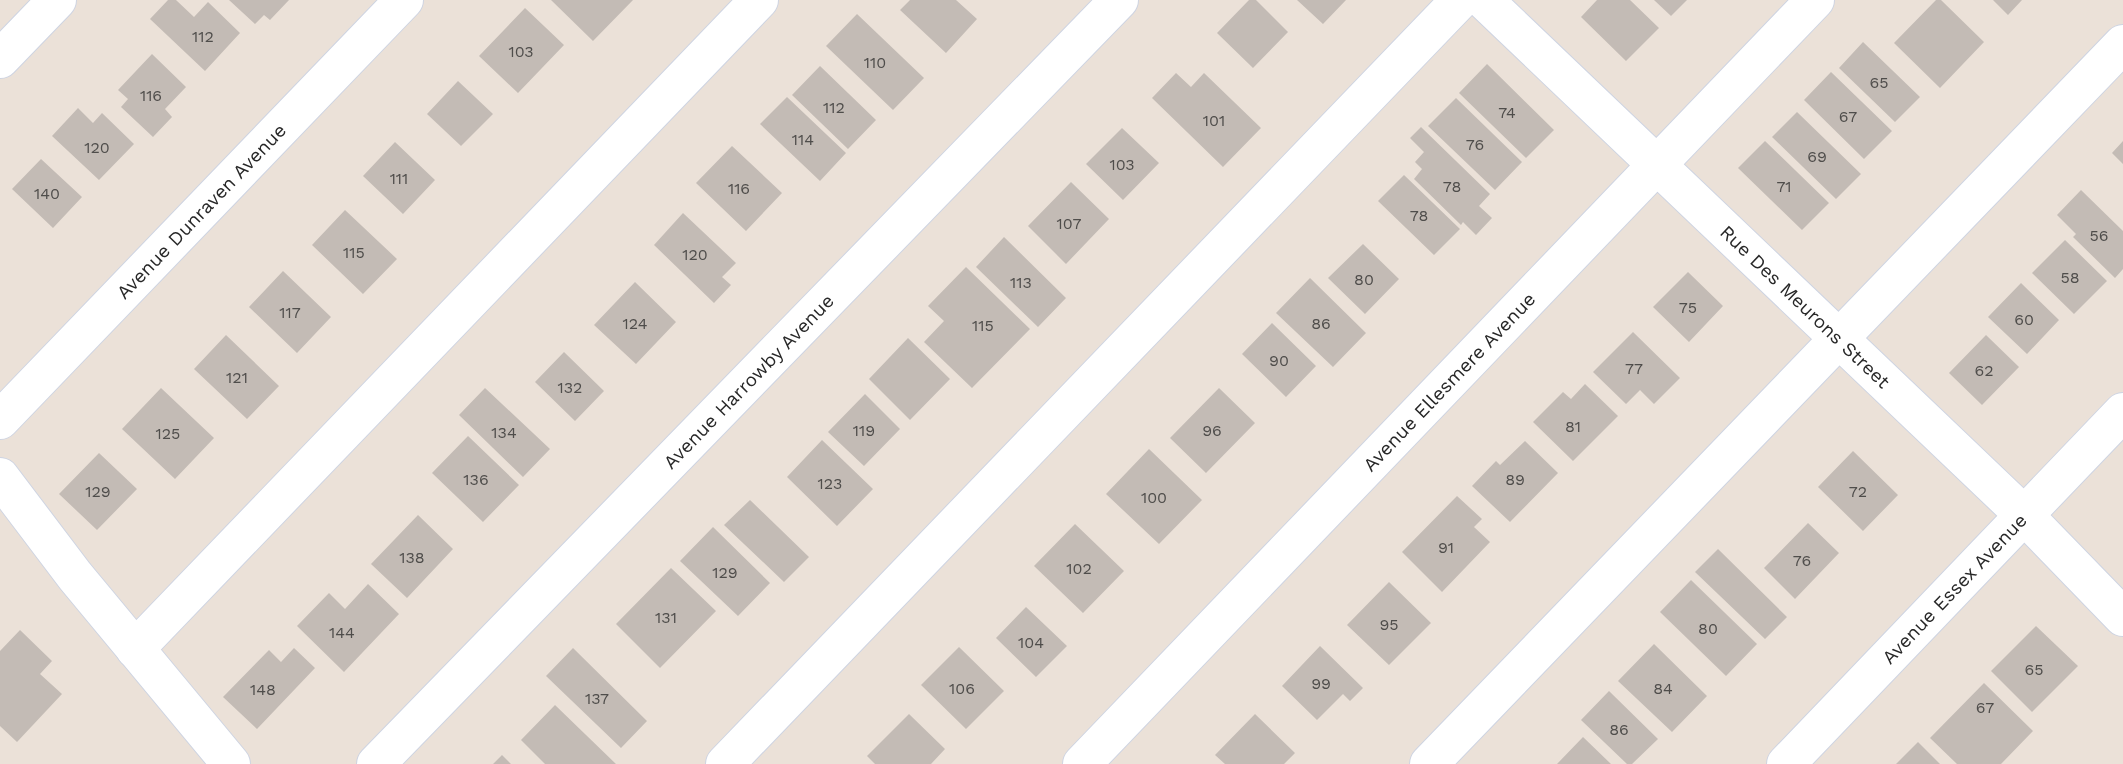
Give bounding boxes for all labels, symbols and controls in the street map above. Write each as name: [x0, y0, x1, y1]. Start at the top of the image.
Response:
house number: 112: [192, 27, 214, 46]
house number: 103: [508, 42, 534, 61]
house number: 110: [864, 53, 886, 72]
house number: 65: [1869, 73, 1889, 92]
house number: 116: [140, 86, 162, 105]
house number: 112: [823, 98, 845, 117]
house number: 74: [1498, 103, 1516, 122]
house number: 67: [1839, 107, 1857, 126]
house number: 101: [1203, 111, 1225, 130]
street label: Avenue Dunraven Avenue: [111, 119, 291, 303]
house number: 114: [792, 130, 814, 149]
house number: 76: [1466, 135, 1484, 154]
house number: 120: [84, 138, 110, 157]
house number: 69: [1807, 147, 1827, 166]
house number: 103: [1109, 155, 1135, 174]
house number: 111: [390, 169, 408, 188]
house number: 78: [1443, 177, 1461, 196]
house number: 71: [1776, 177, 1792, 196]
house number: 116: [728, 179, 750, 198]
house number: 140: [34, 184, 60, 203]
house number: 78: [1410, 206, 1428, 225]
house number: 107: [1057, 214, 1081, 233]
street label: Rue Des Meurons Street: [1716, 220, 1895, 393]
house number: 56: [2089, 226, 2109, 245]
house number: 115: [343, 243, 365, 262]
house number: 120: [682, 245, 708, 264]
house number: 58: [2060, 268, 2080, 287]
house number: 80: [1354, 270, 1374, 289]
house number: 113: [1010, 273, 1032, 292]
street label: Avenue Ellesmere Avenue: [1358, 287, 1540, 476]
street label: Avenue Harrowby Avenue: [658, 289, 838, 473]
house number: 75: [1679, 298, 1697, 317]
house number: 117: [279, 303, 301, 322]
house number: 60: [2014, 310, 2034, 329]
house number: 124: [623, 314, 648, 333]
house number: 86: [1311, 314, 1331, 333]
house number: 115: [972, 316, 994, 335]
house number: 90: [1269, 351, 1289, 370]
house number: 77: [1625, 359, 1643, 378]
house number: 62: [1974, 361, 1994, 380]
house number: 121: [226, 368, 248, 387]
house number: 132: [558, 378, 582, 397]
house number: 81: [1565, 417, 1581, 436]
house number: 119: [853, 421, 875, 440]
house number: 96: [1202, 421, 1222, 440]
house number: 134: [491, 423, 517, 442]
house number: 125: [156, 424, 180, 443]
house number: 136: [463, 470, 489, 489]
house number: 89: [1505, 470, 1525, 489]
house number: 123: [818, 474, 842, 493]
house number: 129: [85, 482, 111, 501]
house number: 72: [1849, 482, 1867, 501]
house number: 100: [1141, 488, 1167, 507]
street label: Avenue Essex Avenue: [1877, 509, 2031, 668]
house number: 91: [1438, 538, 1454, 557]
house number: 138: [399, 548, 425, 567]
house number: 76: [1793, 551, 1811, 570]
house number: 102: [1066, 559, 1092, 578]
house number: 129: [712, 563, 738, 582]
house number: 131: [655, 608, 677, 627]
house number: 95: [1379, 615, 1399, 634]
house number: 80: [1698, 619, 1718, 638]
house number: 144: [329, 623, 355, 642]
house number: 104: [1018, 633, 1044, 652]
house number: 65: [2024, 660, 2044, 679]
house number: 99: [1311, 674, 1331, 693]
house number: 106: [949, 679, 975, 698]
house number: 84: [1653, 679, 1673, 698]
house number: 148: [250, 680, 276, 699]
house number: 137: [585, 689, 609, 708]
house number: 67: [1976, 698, 1994, 717]
house number: 86: [1609, 720, 1629, 739]

